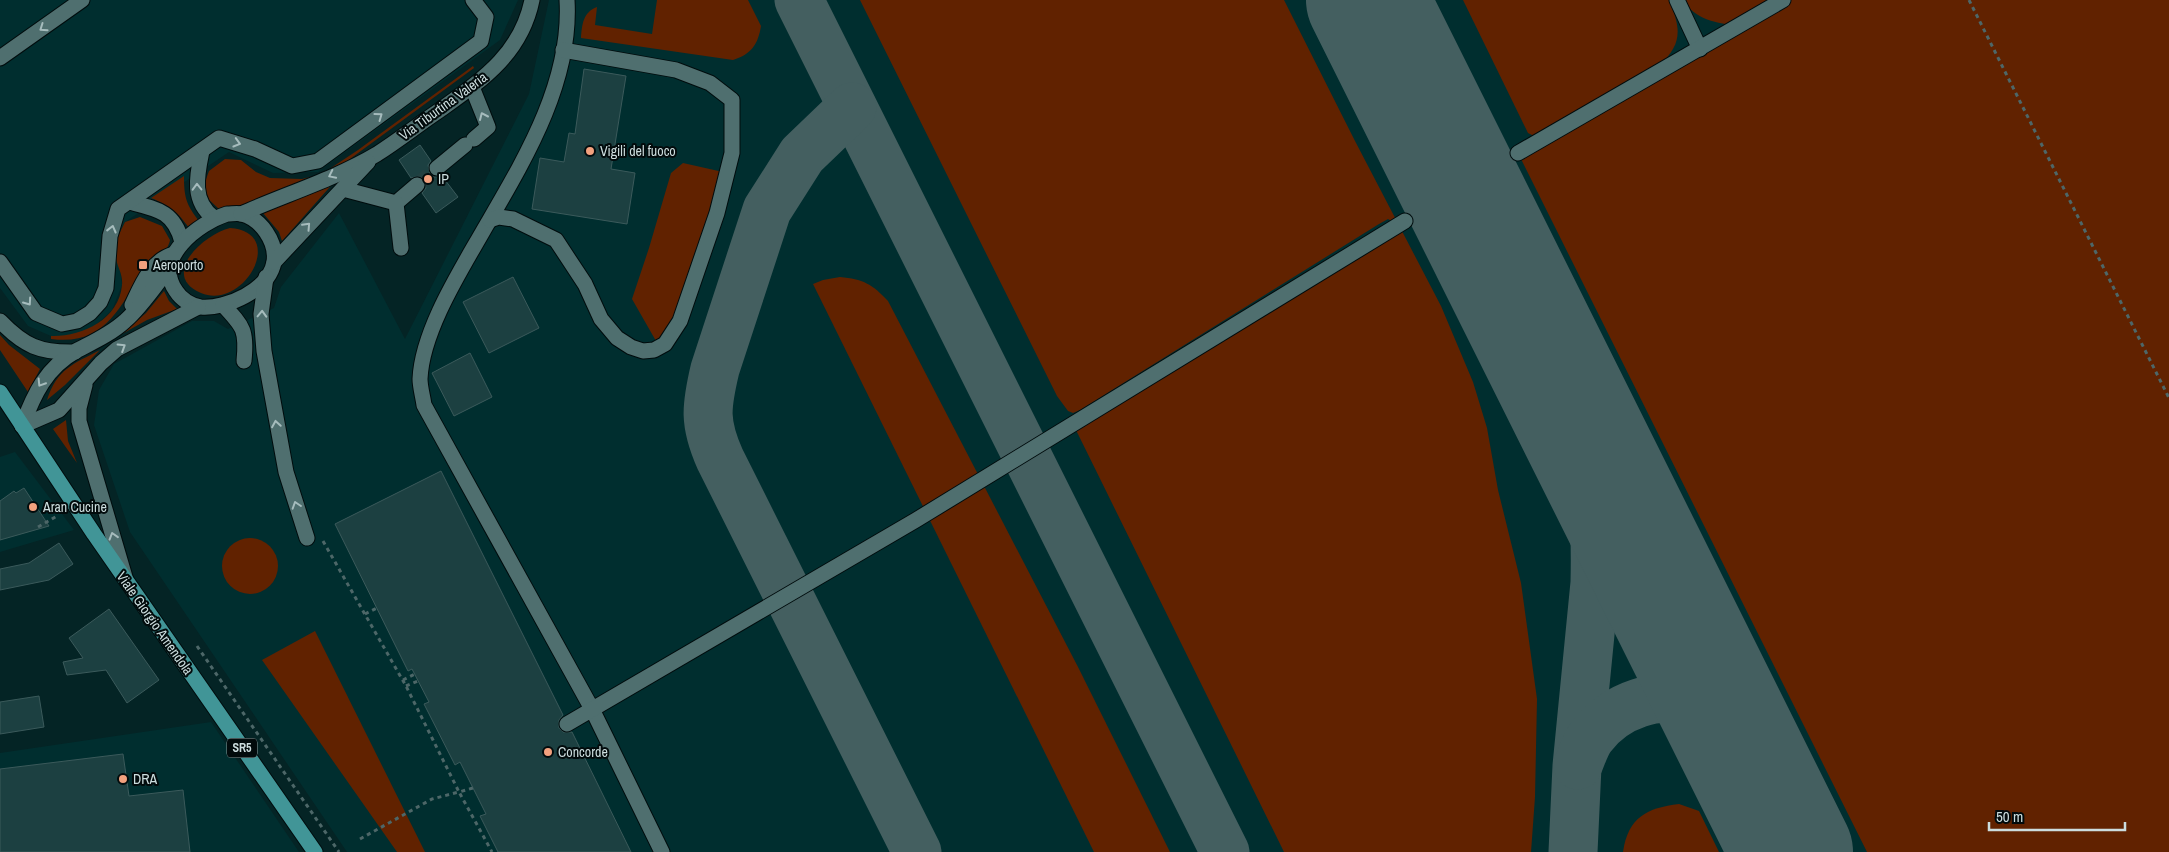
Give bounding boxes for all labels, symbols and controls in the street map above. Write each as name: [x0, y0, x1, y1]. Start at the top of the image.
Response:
one-way arrow: [39, 22, 48, 31]
street label: Via Tiburtina Valeria: [395, 68, 491, 144]
one-way arrow: [479, 112, 490, 121]
one-way arrow: [373, 114, 382, 122]
one-way arrow: [232, 138, 240, 148]
place label: Vigili del fuoco: [600, 142, 676, 160]
marker: Vigili del fuoco: [584, 145, 596, 157]
one-way arrow: [329, 169, 338, 179]
place label: IP: [438, 170, 449, 188]
marker: IP: [422, 173, 434, 185]
one-way arrow: [192, 183, 202, 190]
one-way arrow: [301, 223, 310, 232]
one-way arrow: [107, 225, 117, 233]
place label: Aeroporto: [152, 256, 203, 274]
marker: Aeroporto: [137, 259, 149, 271]
one-way arrow: [22, 296, 31, 306]
one-way arrow: [257, 309, 267, 317]
one-way arrow: [116, 343, 125, 353]
one-way arrow: [38, 378, 47, 387]
one-way arrow: [271, 420, 282, 428]
place label: Aran Cucine: [42, 498, 107, 516]
marker: Aran Cucine: [27, 501, 39, 513]
one-way arrow: [292, 501, 302, 510]
one-way arrow: [109, 533, 119, 541]
street label: Viale Giorgio Amendola: [113, 568, 198, 679]
road number: SR5: [227, 738, 257, 758]
place label: Concorde: [558, 743, 608, 761]
marker: Concorde: [542, 746, 554, 758]
place label: DRA: [133, 770, 158, 788]
marker: DRA: [117, 773, 129, 785]
scale bar: [1989, 800, 2125, 832]
text: 50 m: [1996, 806, 2023, 827]

